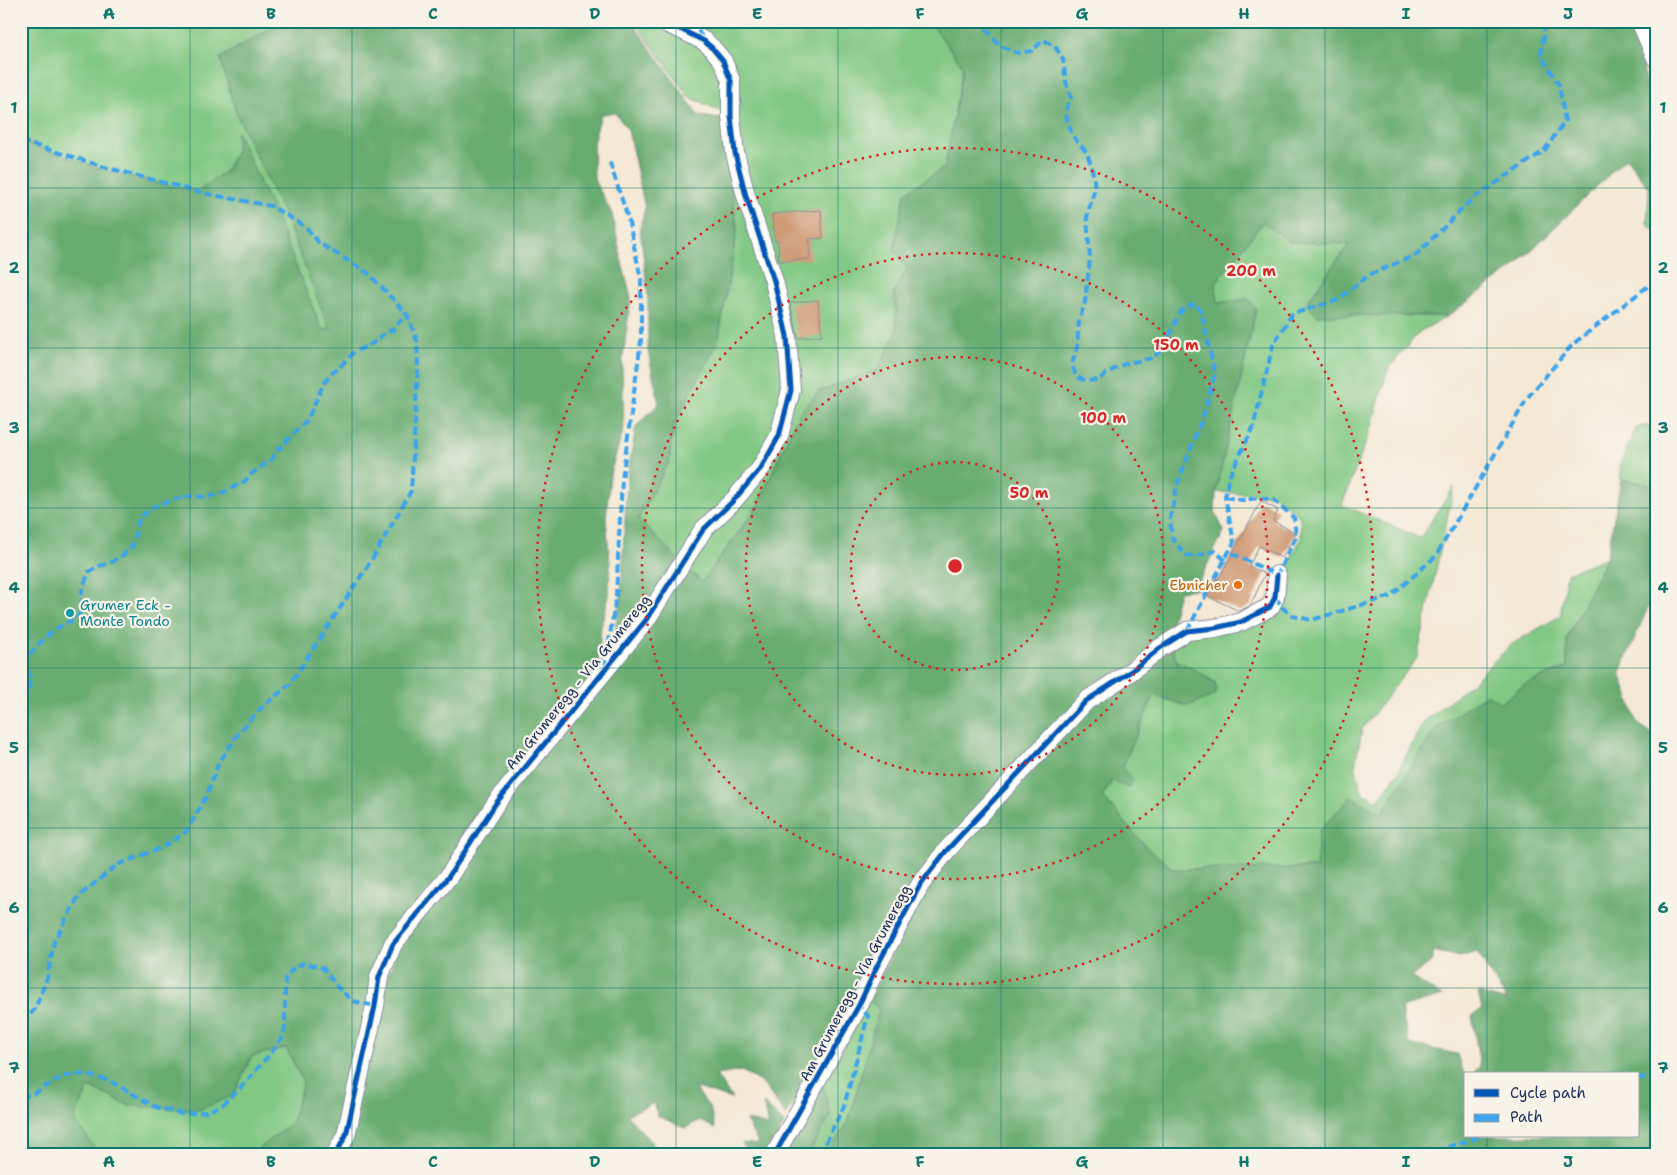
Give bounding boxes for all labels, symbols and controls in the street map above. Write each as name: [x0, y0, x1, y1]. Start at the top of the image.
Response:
text: A: [103, 3, 115, 24]
text: B: [266, 3, 276, 24]
text: C: [428, 3, 438, 24]
text: D: [589, 3, 601, 24]
text: E: [752, 3, 762, 24]
text: F: [915, 3, 925, 24]
text: G: [1076, 3, 1089, 24]
text: H: [1238, 3, 1250, 24]
text: I: [1402, 3, 1411, 24]
text: J: [1563, 3, 1573, 24]
text: 1: [10, 97, 18, 118]
text: 1: [1659, 97, 1667, 118]
text: 2: [8, 257, 20, 278]
text: 2: [1657, 257, 1669, 278]
text: 200 m: [1226, 261, 1276, 281]
text: 150 m: [1153, 335, 1199, 355]
text: 100 m: [1080, 408, 1126, 428]
text: 3: [8, 417, 20, 438]
text: 3: [1657, 417, 1669, 438]
text: 50 m: [1010, 483, 1049, 503]
centre of rings: [946, 557, 964, 575]
place label: Ebnicher: [1169, 576, 1228, 594]
text: 4: [8, 577, 20, 598]
text: 4: [1657, 577, 1669, 598]
marker: Ebnicher: [1232, 579, 1244, 591]
street label: Am Grumeregg - Via Grumeregg: [502, 591, 654, 773]
place label: Grumer Eck - Monte Tondo: [80, 596, 171, 630]
marker: Grumer Eck - Monte Tondo: [64, 607, 76, 619]
text: 5: [9, 737, 19, 758]
text: 5: [1658, 737, 1668, 758]
street label: Am Grumeregg - Via Grumeregg: [795, 882, 915, 1084]
text: 6: [8, 897, 20, 918]
text: 6: [1657, 897, 1669, 918]
text: 7: [8, 1057, 20, 1078]
text: 7: [1657, 1057, 1669, 1078]
legend: [1464, 1072, 1640, 1138]
text: Cycle path: [1510, 1083, 1586, 1103]
text: Path: [1510, 1107, 1543, 1127]
text: A: [103, 1151, 115, 1172]
text: B: [266, 1151, 276, 1172]
text: C: [428, 1151, 438, 1172]
text: D: [589, 1151, 601, 1172]
text: E: [752, 1151, 762, 1172]
text: F: [915, 1151, 925, 1172]
text: G: [1076, 1151, 1089, 1172]
text: H: [1238, 1151, 1250, 1172]
text: I: [1402, 1151, 1411, 1172]
text: J: [1563, 1151, 1573, 1172]

